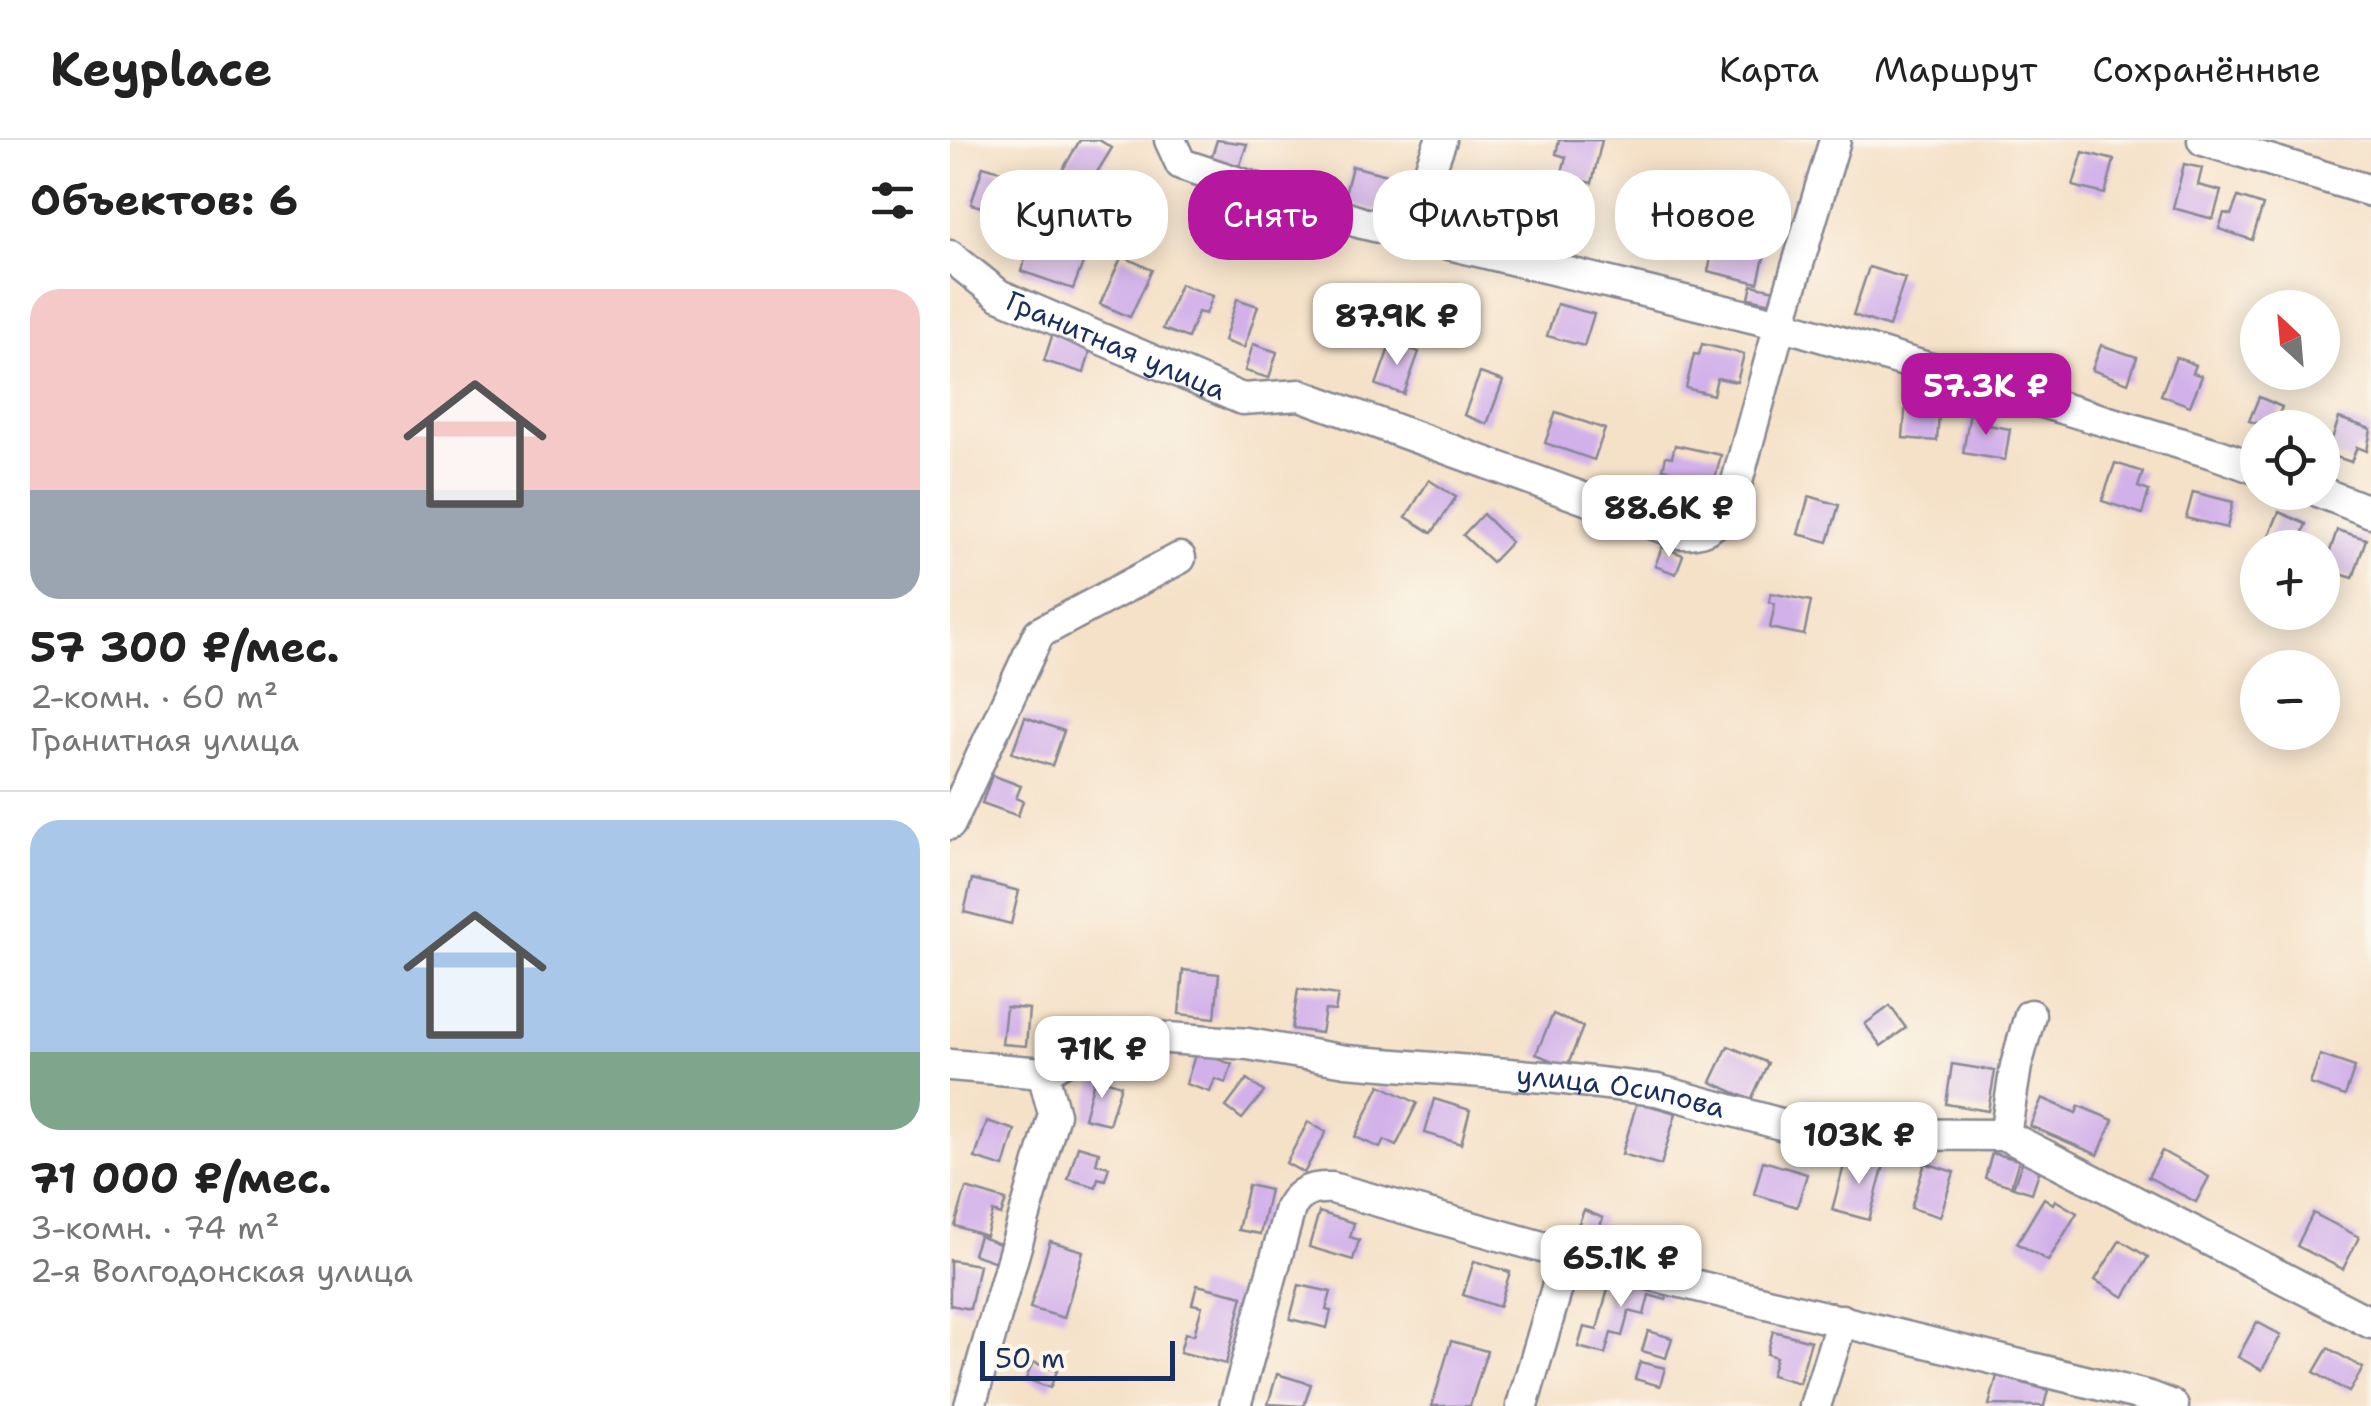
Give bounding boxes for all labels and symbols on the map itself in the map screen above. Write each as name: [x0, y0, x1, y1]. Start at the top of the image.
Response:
street label: Гранитная улица: [1000, 281, 1232, 409]
pin: 87.9K ₽: [1305, 283, 1489, 368]
north arrow: [2240, 290, 2340, 390]
pin: 57.3K ₽: [1894, 353, 2078, 438]
pin: 88.6K ₽: [1577, 475, 1761, 560]
pin: 71K ₽: [1032, 1016, 1172, 1101]
street label: улица Осипова: [1515, 1056, 1729, 1127]
pin: 103K ₽: [1778, 1102, 1940, 1187]
pin: 65.1K ₽: [1529, 1225, 1713, 1310]
scale bar: [980, 1336, 1175, 1380]

